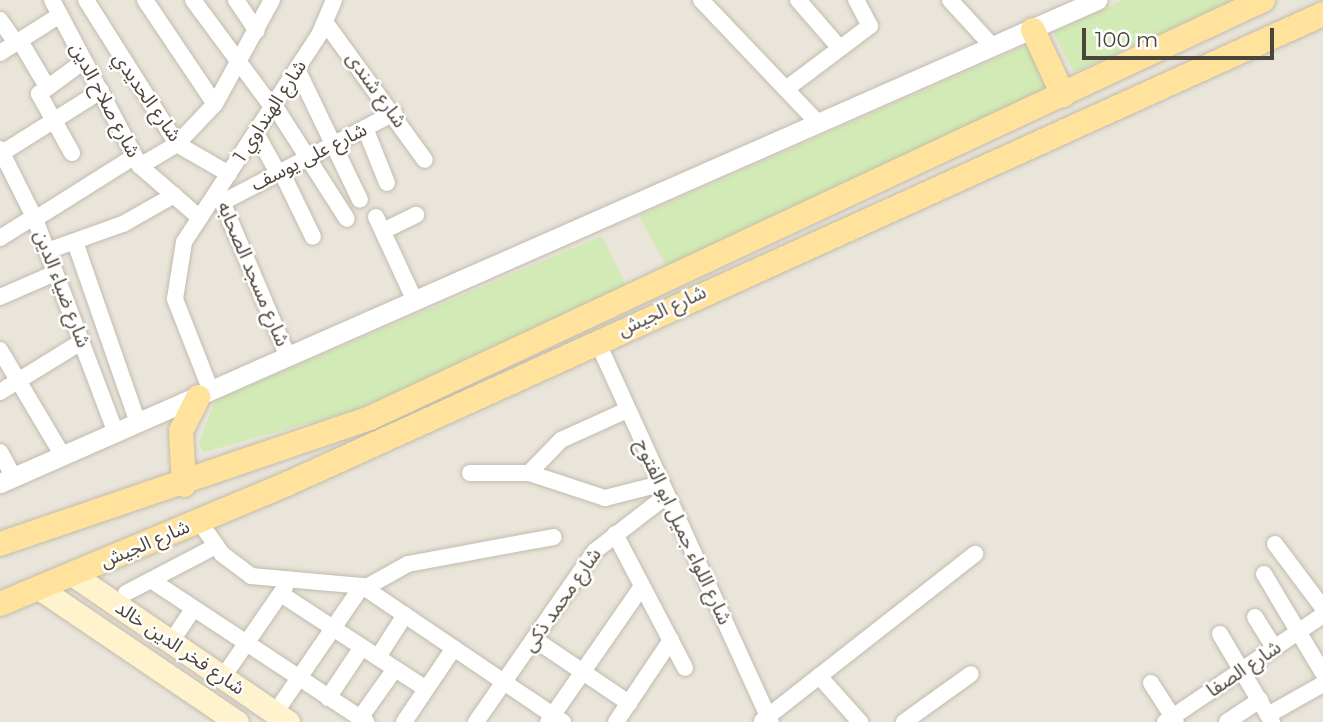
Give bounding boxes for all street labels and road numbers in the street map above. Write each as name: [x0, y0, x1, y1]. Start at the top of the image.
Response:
street label: شارع صلاح الدين: [65, 39, 145, 161]
street label: شارع الحديدي: [108, 48, 186, 146]
street label: شارع شندى: [341, 48, 411, 132]
street label: شارع الهنداوي 1: [229, 56, 311, 166]
street label: شارع على يوسف: [247, 118, 371, 196]
street label: شارع مسجد الصحابه: [212, 198, 294, 350]
street label: شارع ضياء الدين: [29, 227, 95, 351]
street label: شارع الجيش: [614, 281, 710, 341]
street label: شارع اللواء جميل ابو الفتوح: [630, 436, 736, 628]
street label: شارع الجيش: [97, 515, 193, 573]
street label: شارع محمد ذكى: [518, 544, 606, 656]
street label: شارع فخر الدين خالد: [111, 596, 249, 700]
street label: شارع الصفا: [1203, 636, 1285, 702]

